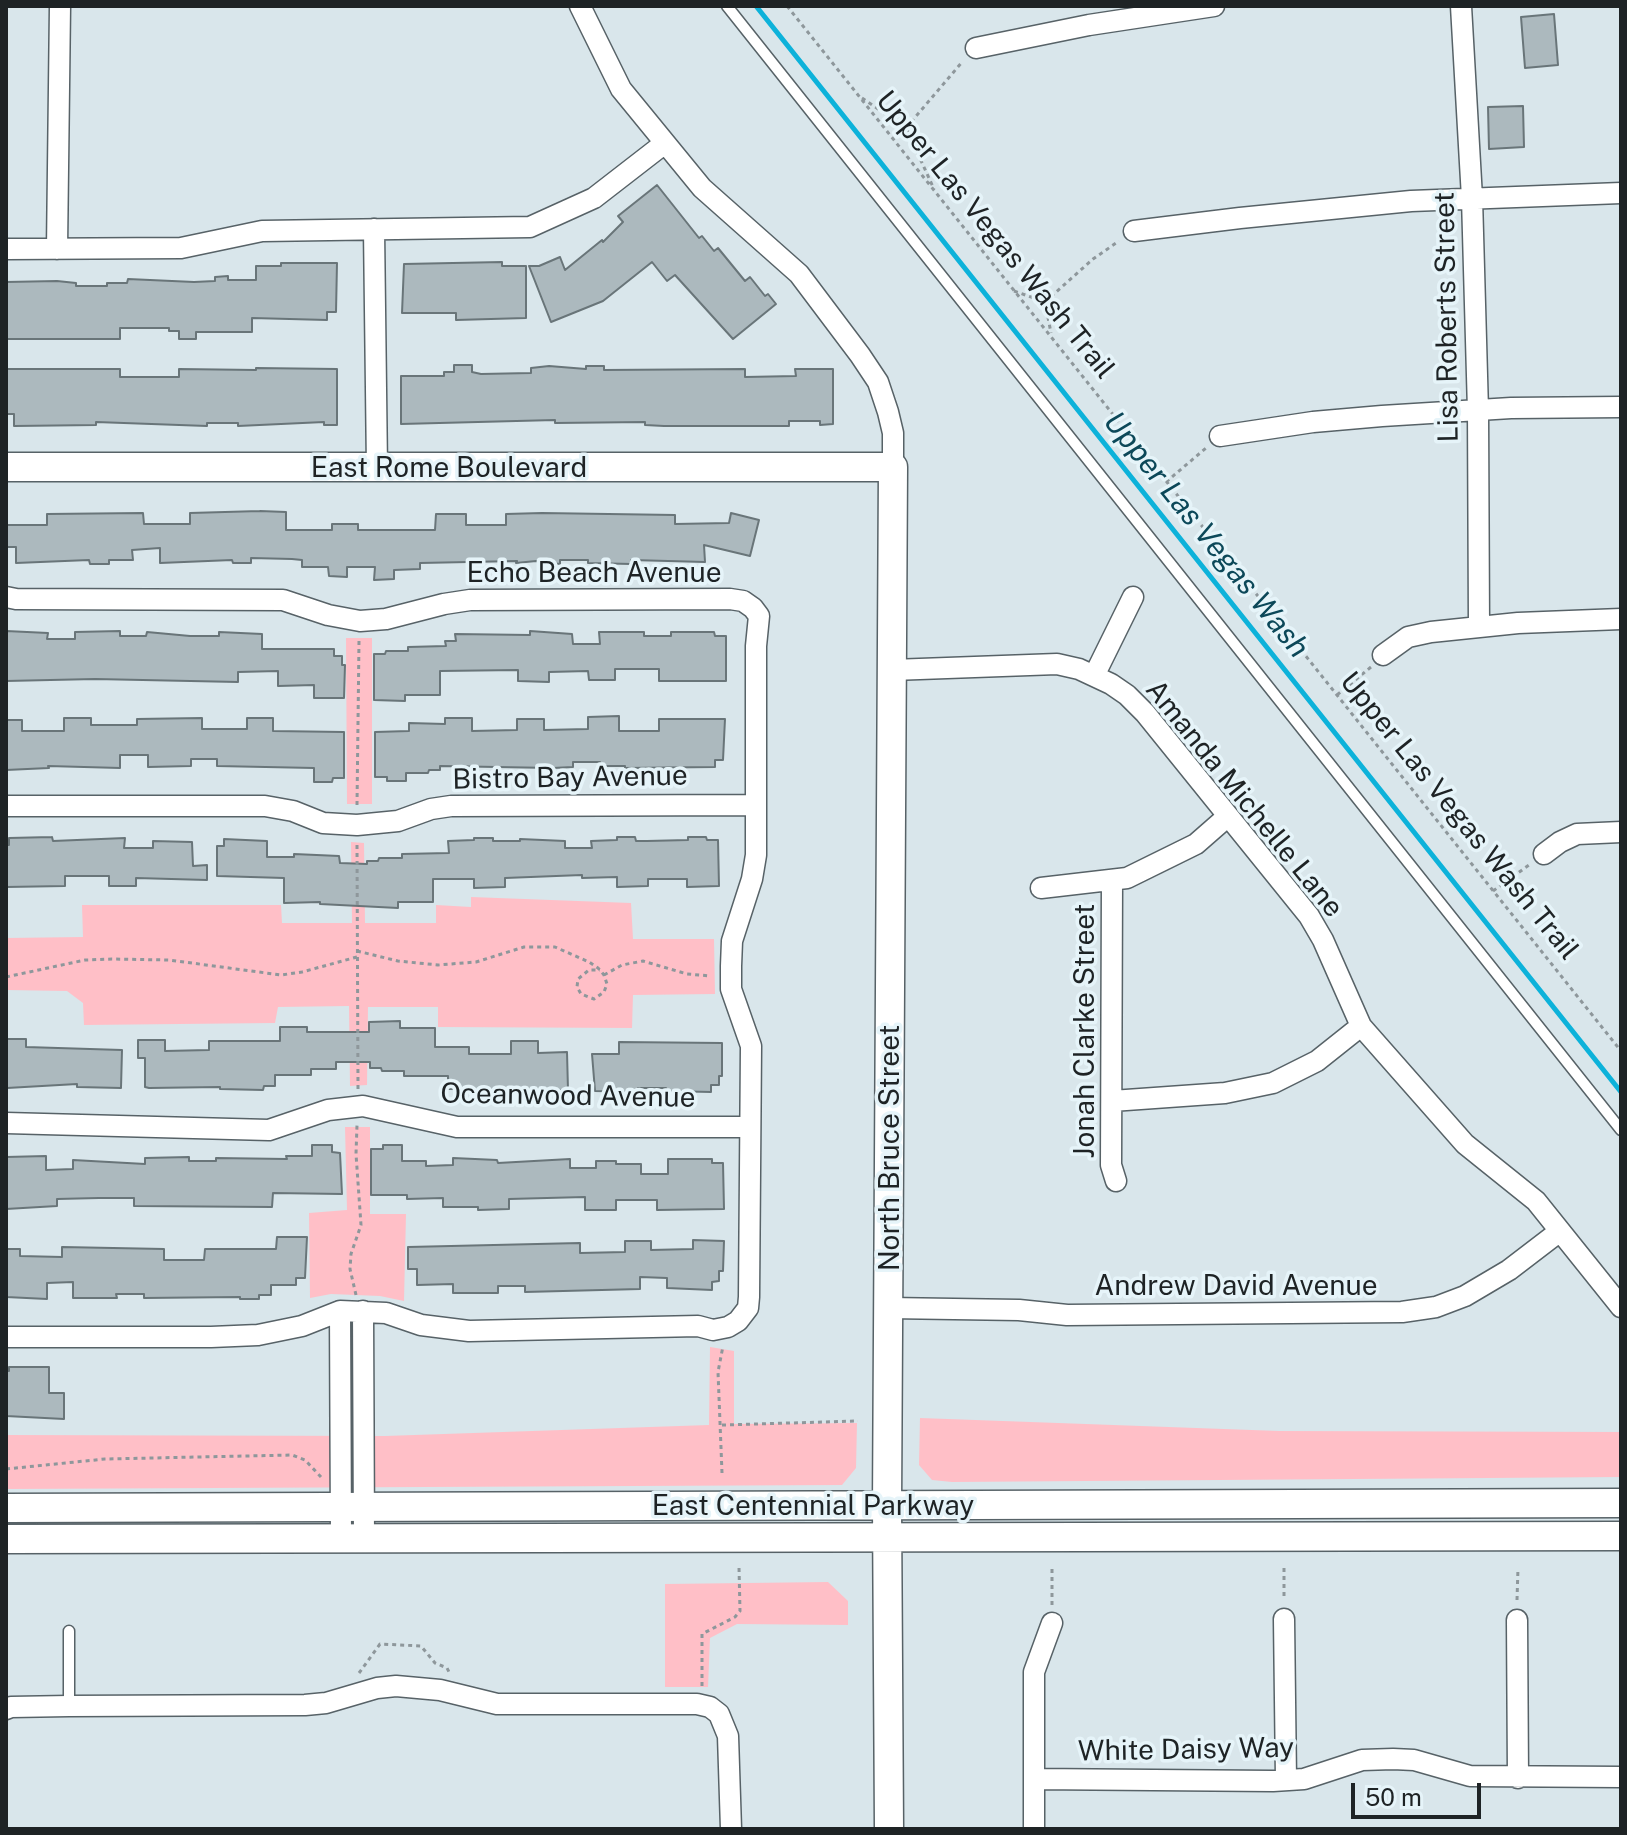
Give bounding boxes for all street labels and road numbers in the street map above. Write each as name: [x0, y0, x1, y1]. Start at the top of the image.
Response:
street label: Upper Las Vegas Wash Trail: [869, 84, 1121, 386]
street label: Lisa Roberts Street: [1428, 191, 1466, 443]
street label: East Rome Boulevard: [311, 451, 587, 485]
street label: Echo Beach Avenue: [466, 556, 722, 590]
street label: Upper Las Vegas Wash Trail: [1333, 665, 1585, 967]
street label: Amanda Michelle Lane: [1138, 674, 1350, 924]
street label: Bistro Bay Avenue: [452, 759, 688, 797]
street label: Jonah Clarke Street: [1068, 904, 1102, 1158]
street label: North Bruce Street: [873, 1025, 907, 1271]
street label: Oceanwood Avenue: [440, 1077, 696, 1115]
street label: Andrew David Avenue: [1094, 1269, 1378, 1303]
street label: East Centennial Parkway: [652, 1489, 974, 1523]
street label: White Daisy Way: [1078, 1731, 1294, 1769]

